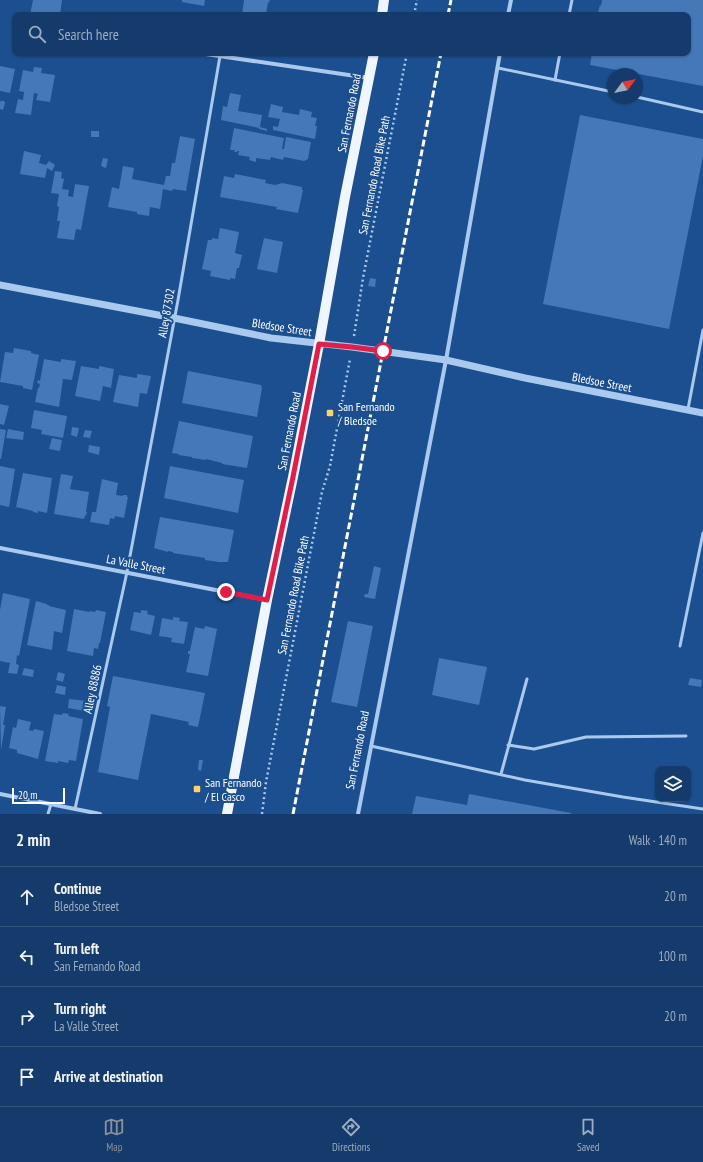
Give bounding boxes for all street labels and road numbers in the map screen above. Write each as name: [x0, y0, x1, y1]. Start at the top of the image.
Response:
street label: San Fernando Road: [334, 72, 364, 154]
street label: San Fernando Road Bike Path: [355, 114, 393, 236]
street label: Alley 87302: [154, 287, 178, 339]
street label: Bledsoe Street: [251, 315, 314, 339]
street label: Bledsoe Street: [571, 369, 634, 395]
street label: San Fernando Road: [274, 390, 304, 472]
street label: San Fernando Road Bike Path: [274, 534, 312, 656]
street label: La Valle Street: [105, 551, 167, 577]
street label: Alley 88886: [79, 663, 105, 715]
street label: San Fernando Road: [342, 709, 372, 791]

